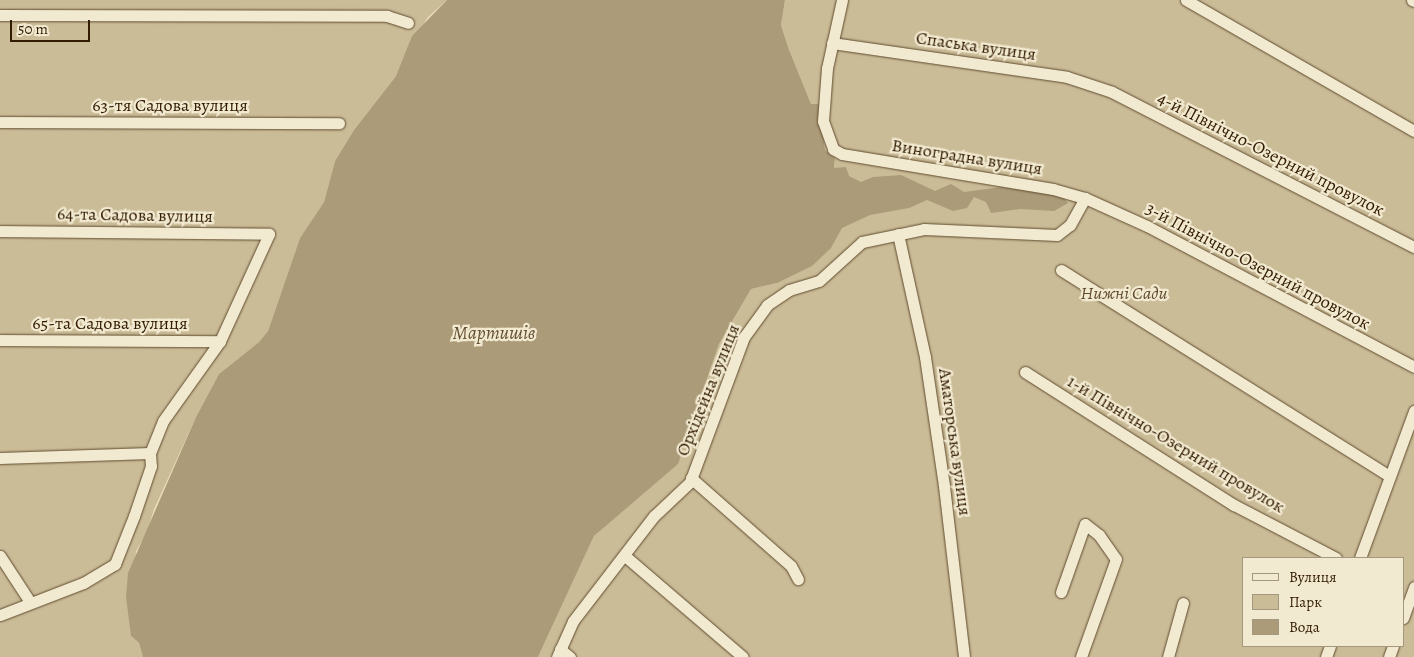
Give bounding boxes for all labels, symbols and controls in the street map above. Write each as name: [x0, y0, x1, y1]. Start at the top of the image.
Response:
scale bar: [12, 10, 92, 42]
text: 50 m: [18, 19, 48, 39]
street label: Спаська вулиця: [915, 27, 1037, 65]
street label: 4-й Північно-Озерний провулок: [1154, 87, 1388, 221]
street label: 63-тя Садова вулиця: [92, 94, 248, 116]
street label: Виноградна вулиця: [890, 134, 1044, 180]
street label: 3-й Північно-Озерний провулок: [1142, 198, 1374, 334]
street label: 64-та Садова вулиця: [57, 203, 213, 227]
park label: Нижні Сади: [1081, 282, 1167, 304]
street label: 65-та Садова вулиця: [32, 312, 188, 334]
street label: Орхідейна вулиця: [672, 321, 744, 459]
water label: Мартишів: [453, 323, 535, 345]
street label: Аматорська вулиця: [934, 367, 976, 517]
street label: 1-й Північно-Озерний провулок: [1063, 370, 1289, 518]
legend: [1242, 557, 1404, 647]
text: Вулиця: [1289, 567, 1336, 587]
text: Парк: [1289, 592, 1322, 612]
text: Вода: [1289, 617, 1320, 637]

